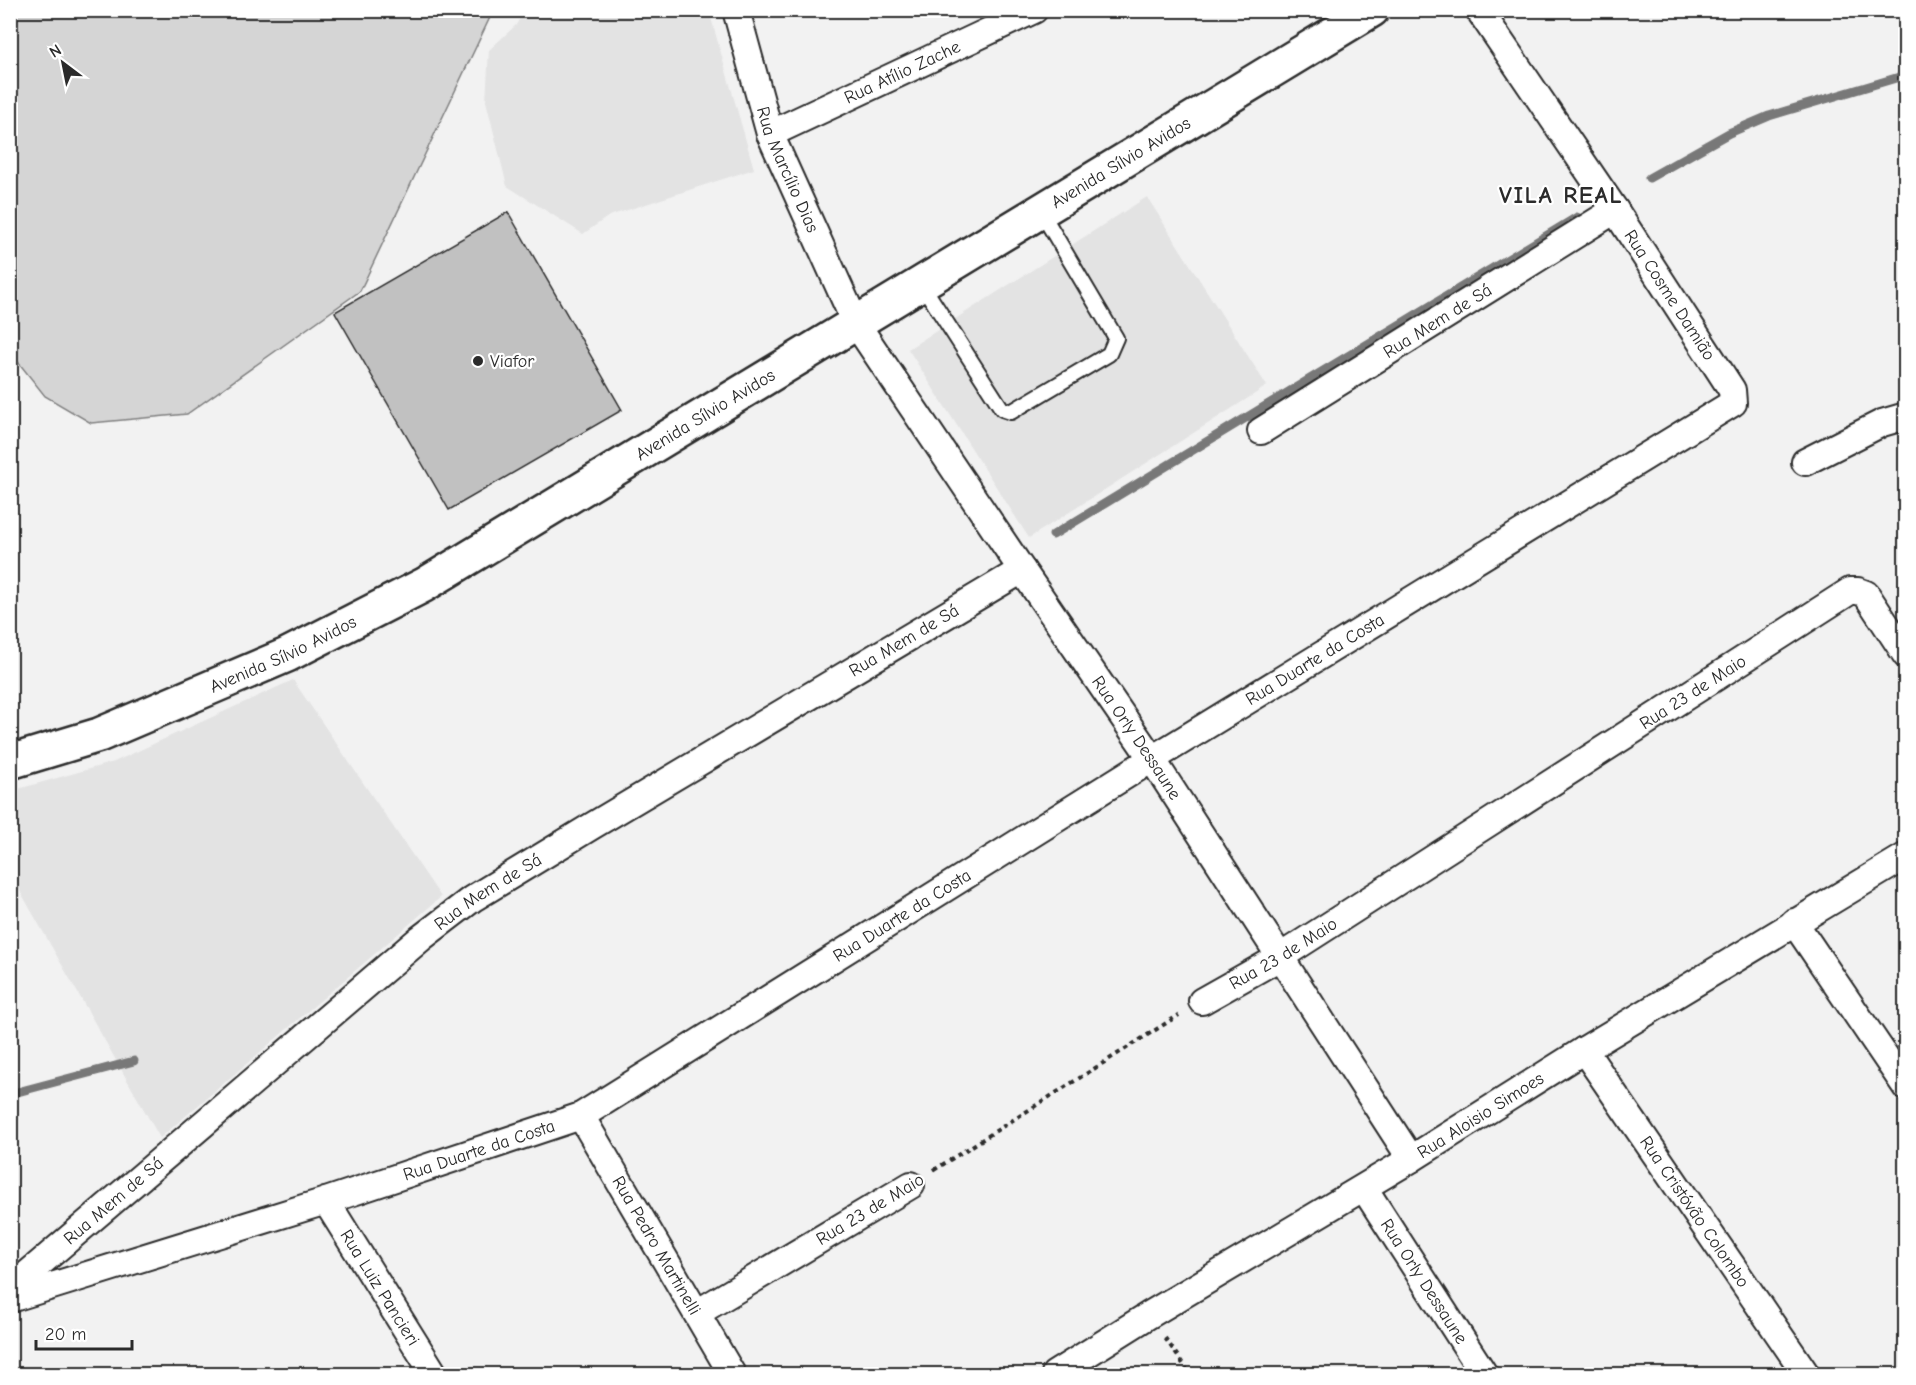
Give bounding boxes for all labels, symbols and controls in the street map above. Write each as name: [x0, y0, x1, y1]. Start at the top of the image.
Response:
north arrow: [33, 33, 93, 93]
street label: Rua Atílio Zache: [841, 36, 964, 109]
text: N: [46, 41, 65, 62]
street label: Rua Marcílio Dias: [752, 104, 823, 236]
street label: Avenida Sílvio Avidos: [1047, 113, 1195, 213]
district label: VILA REAL: [1499, 181, 1623, 209]
street label: Rua Cosme Damião: [1620, 226, 1720, 365]
street label: Rua Mem de Sá: [1380, 280, 1496, 363]
place label: Viafor: [490, 351, 535, 372]
marker: Viafor: [471, 354, 485, 368]
street label: Avenida Sílvio Avidos: [632, 365, 779, 465]
street label: Rua Mem de Sá: [845, 600, 963, 682]
street label: Rua Duarte da Costa: [1242, 609, 1388, 710]
street label: Avenida Sílvio Avidos: [207, 611, 360, 698]
street label: Rua 23 de Maio: [1636, 651, 1750, 734]
street label: Rua Orly Dessaune: [1087, 672, 1185, 804]
street label: Rua Mem de Sá: [430, 849, 546, 935]
street label: Rua Duarte da Costa: [829, 865, 975, 967]
street label: Rua 23 de Maio: [1226, 913, 1341, 994]
street label: Rua Aloisio Simoes: [1414, 1068, 1548, 1163]
street label: Rua Duarte da Costa: [400, 1115, 558, 1186]
street label: Rua Cristóvão Colombo: [1635, 1132, 1754, 1292]
street label: Rua Mem de Sá: [60, 1153, 168, 1249]
street label: Rua 23 de Maio: [812, 1169, 928, 1250]
street label: Rua Pedro Martinelli: [608, 1173, 705, 1319]
street label: Rua Orly Dessaune: [1376, 1215, 1472, 1348]
street label: Rua Luiz Pancieri: [336, 1226, 424, 1350]
scale bar: [36, 1313, 132, 1351]
text: 20 m: [45, 1324, 86, 1345]

